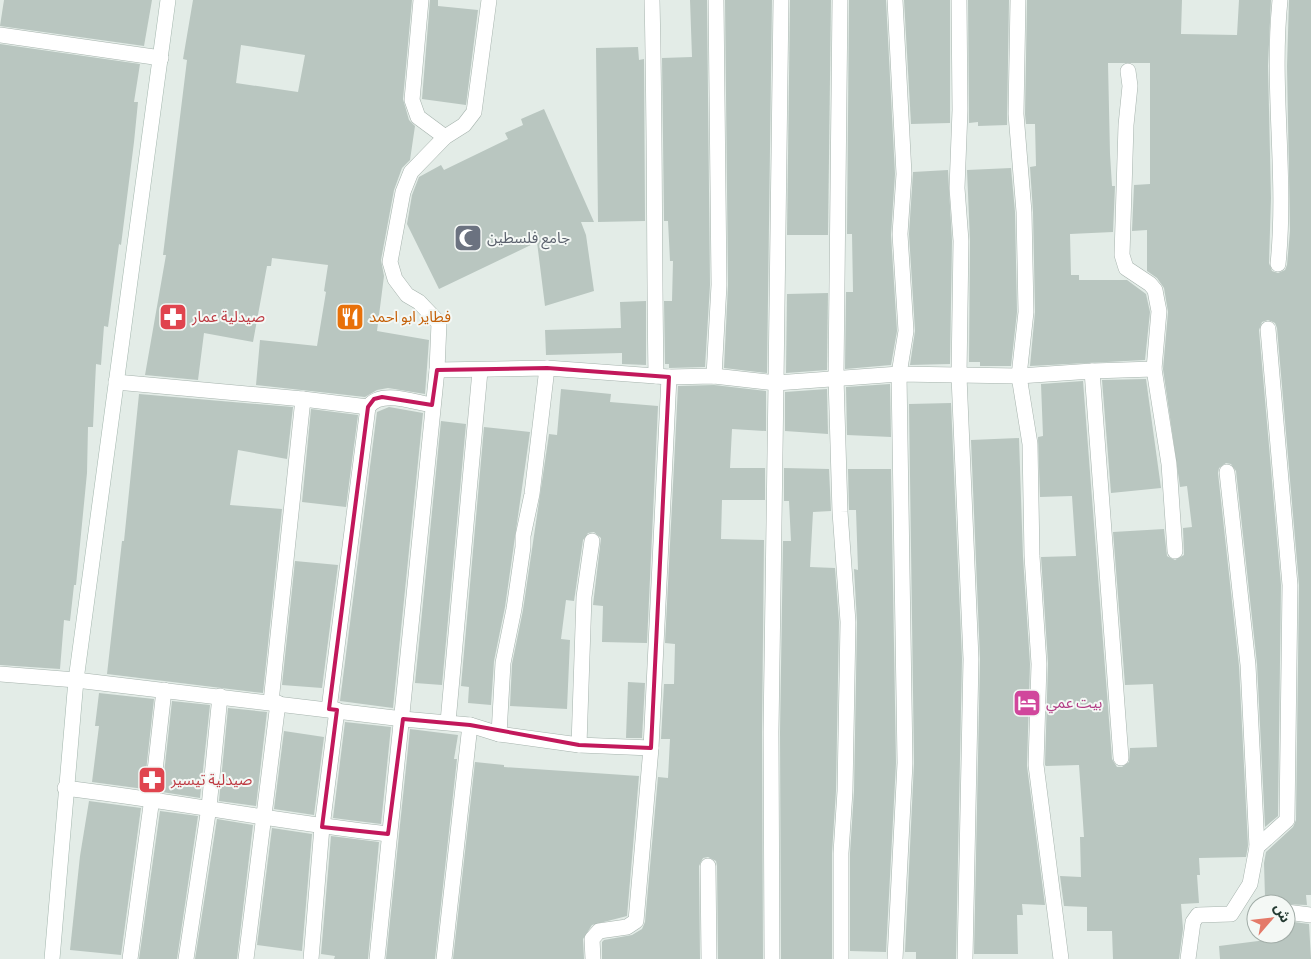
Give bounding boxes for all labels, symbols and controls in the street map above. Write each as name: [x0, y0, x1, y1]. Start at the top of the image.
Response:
mosque icon: جامع فلسطين: [453, 223, 483, 253]
place label: جامع فلسطين: [487, 228, 570, 250]
pharmacy icon: صيدلية عمار: [158, 302, 188, 332]
restaurant icon: فطاير ابو احمد: [335, 302, 365, 332]
place label: صيدلية عمار: [191, 307, 265, 328]
place label: فطاير ابو احمد: [369, 307, 451, 328]
hotel icon: بيت عمي: [1012, 688, 1042, 718]
place label: بيت عمي: [1046, 693, 1102, 714]
pharmacy icon: صيدلية تيسير: [137, 765, 167, 795]
place label: صيدلية تيسير: [170, 770, 252, 791]
north arrow: [1246, 894, 1296, 944]
text: ش: [1268, 900, 1295, 927]

